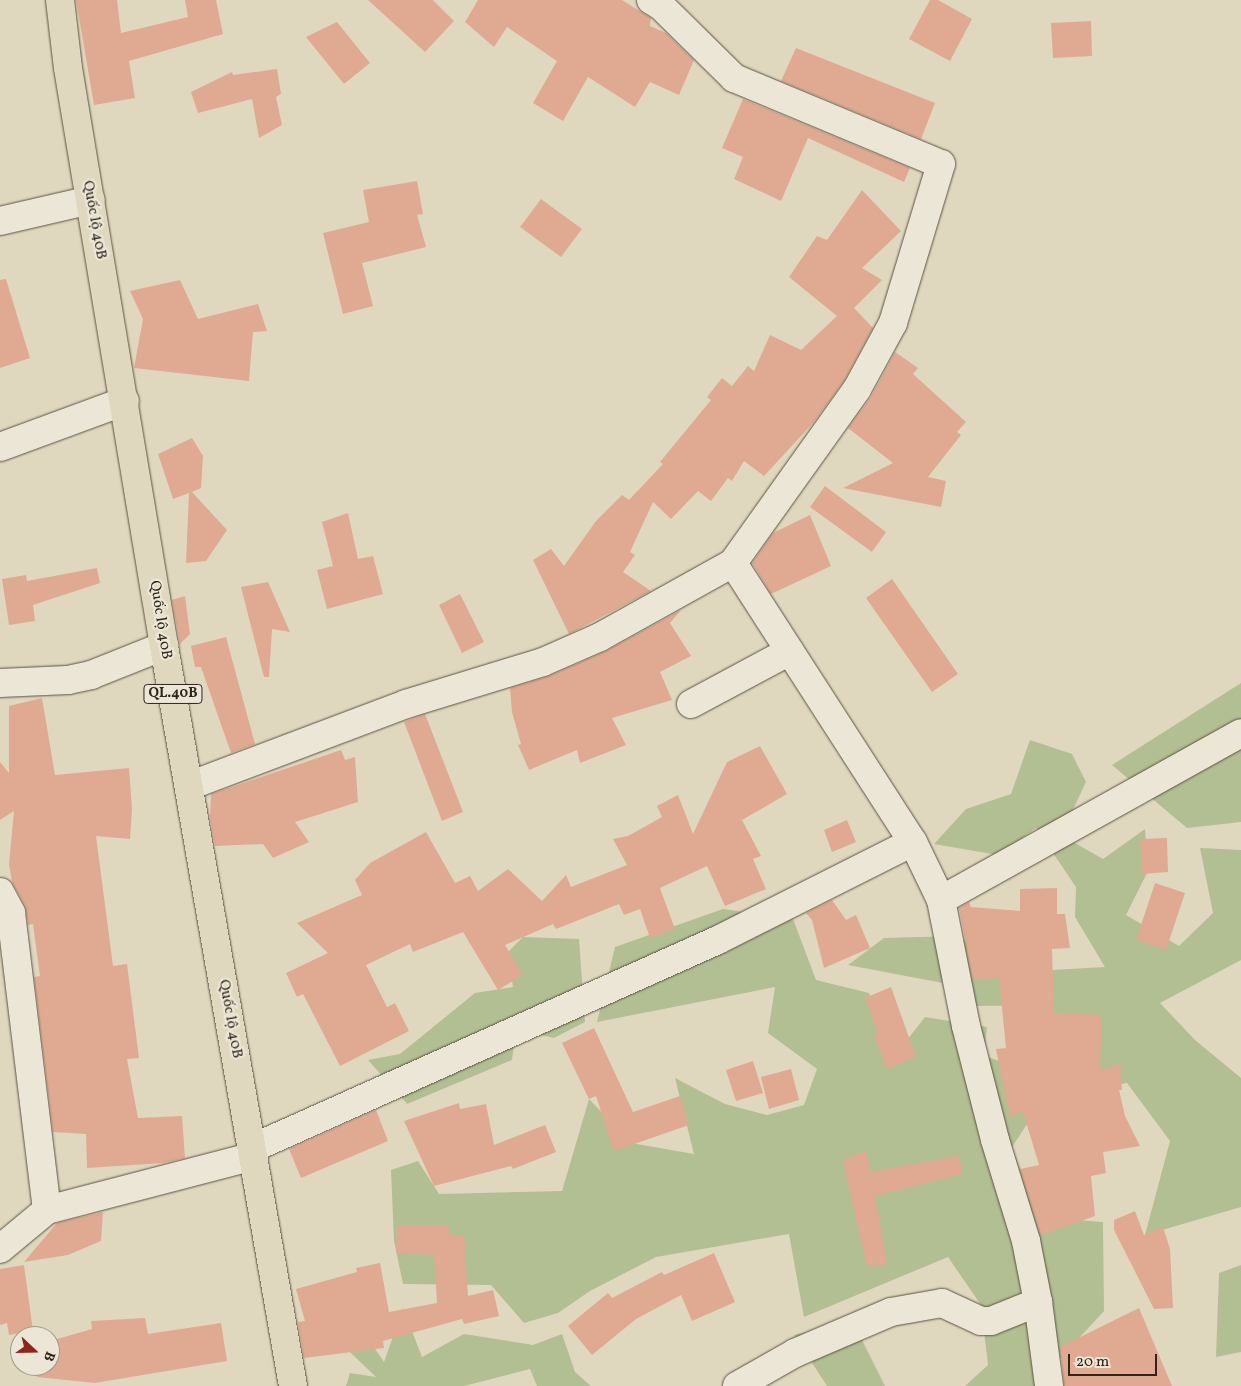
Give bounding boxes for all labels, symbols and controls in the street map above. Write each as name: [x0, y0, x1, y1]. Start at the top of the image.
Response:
street label: Quốc lộ 40B: [78, 179, 110, 261]
street label: Quốc lộ 40B: [145, 579, 175, 661]
road number: QL.40B: [143, 682, 203, 706]
street label: Quốc lộ 40B: [214, 978, 246, 1060]
north arrow: [10, 1326, 60, 1376]
scale bar: [1071, 1344, 1160, 1376]
text: B: [38, 1348, 59, 1364]
text: 20 m: [1076, 1352, 1109, 1373]

